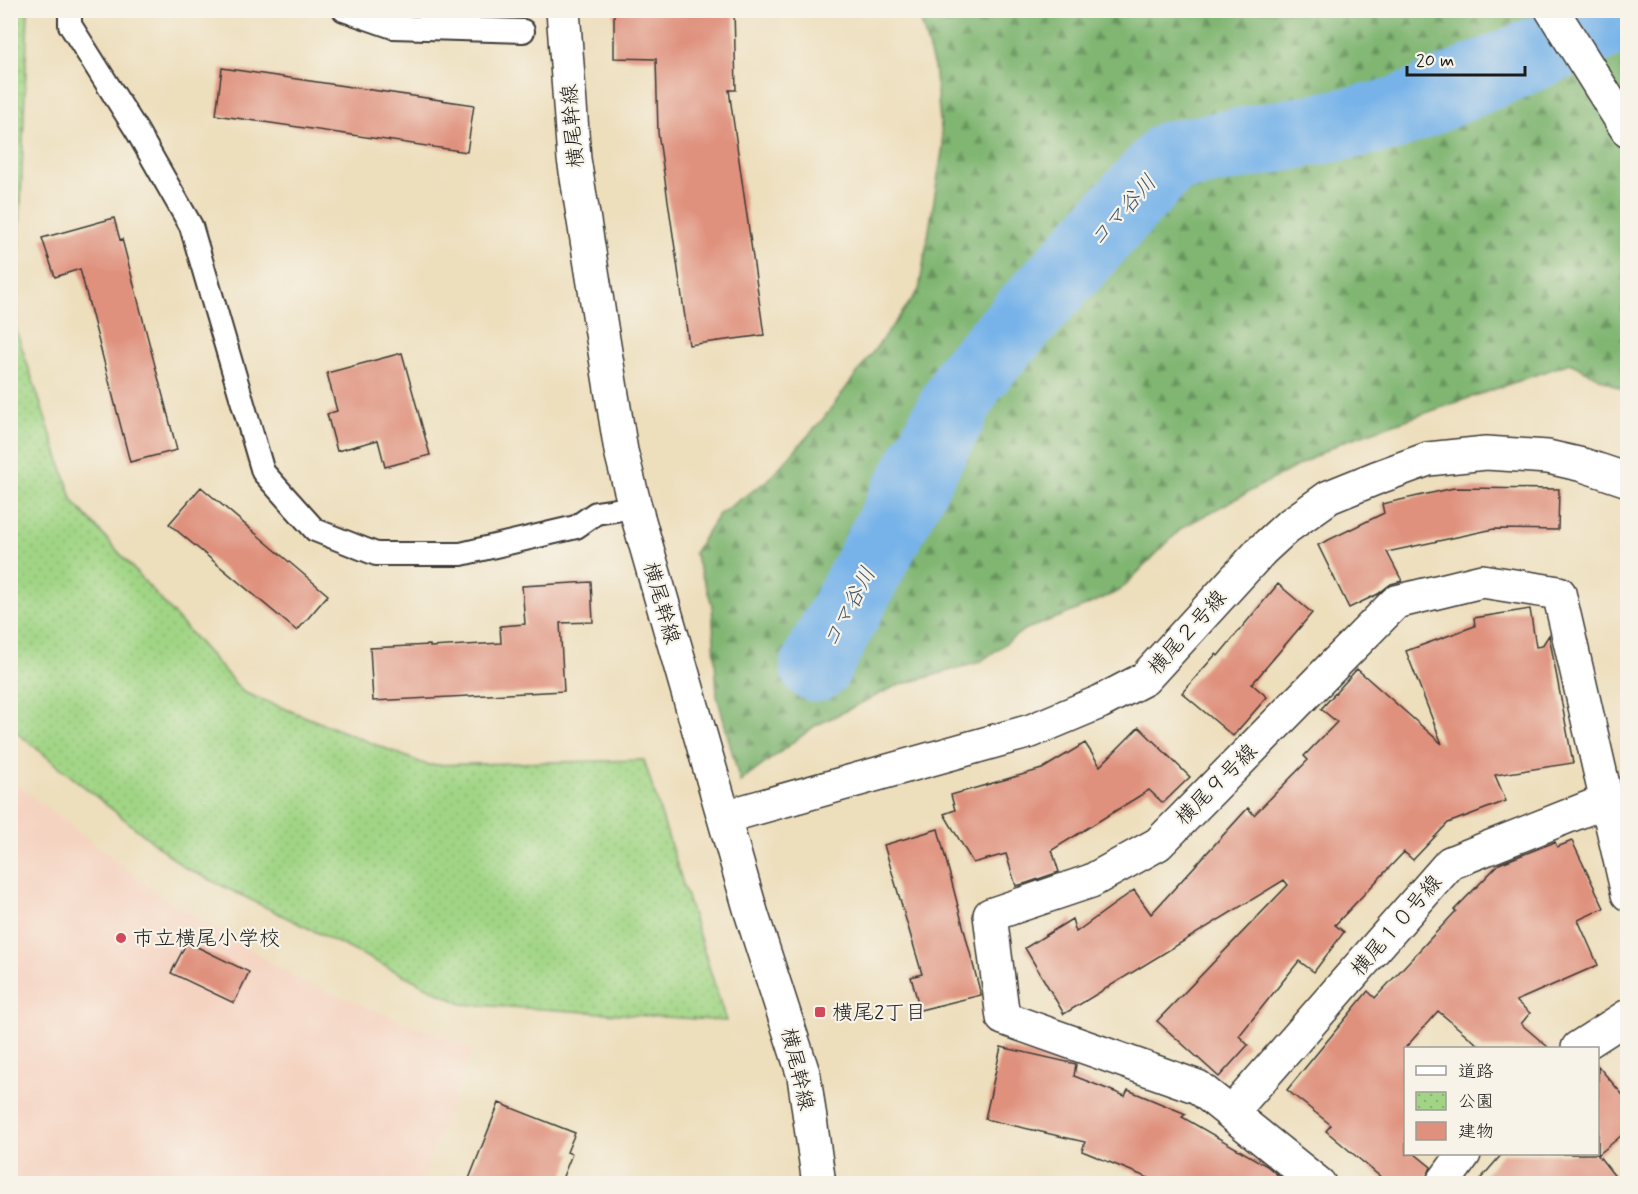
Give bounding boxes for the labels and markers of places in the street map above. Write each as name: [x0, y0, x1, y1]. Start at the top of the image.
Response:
place label: 市立横尾小学校: [133, 925, 280, 953]
marker: 市立横尾小学校: [114, 931, 128, 945]
place label: 横尾2丁目: [832, 999, 926, 1027]
marker: 横尾2丁目: [813, 1005, 827, 1019]

